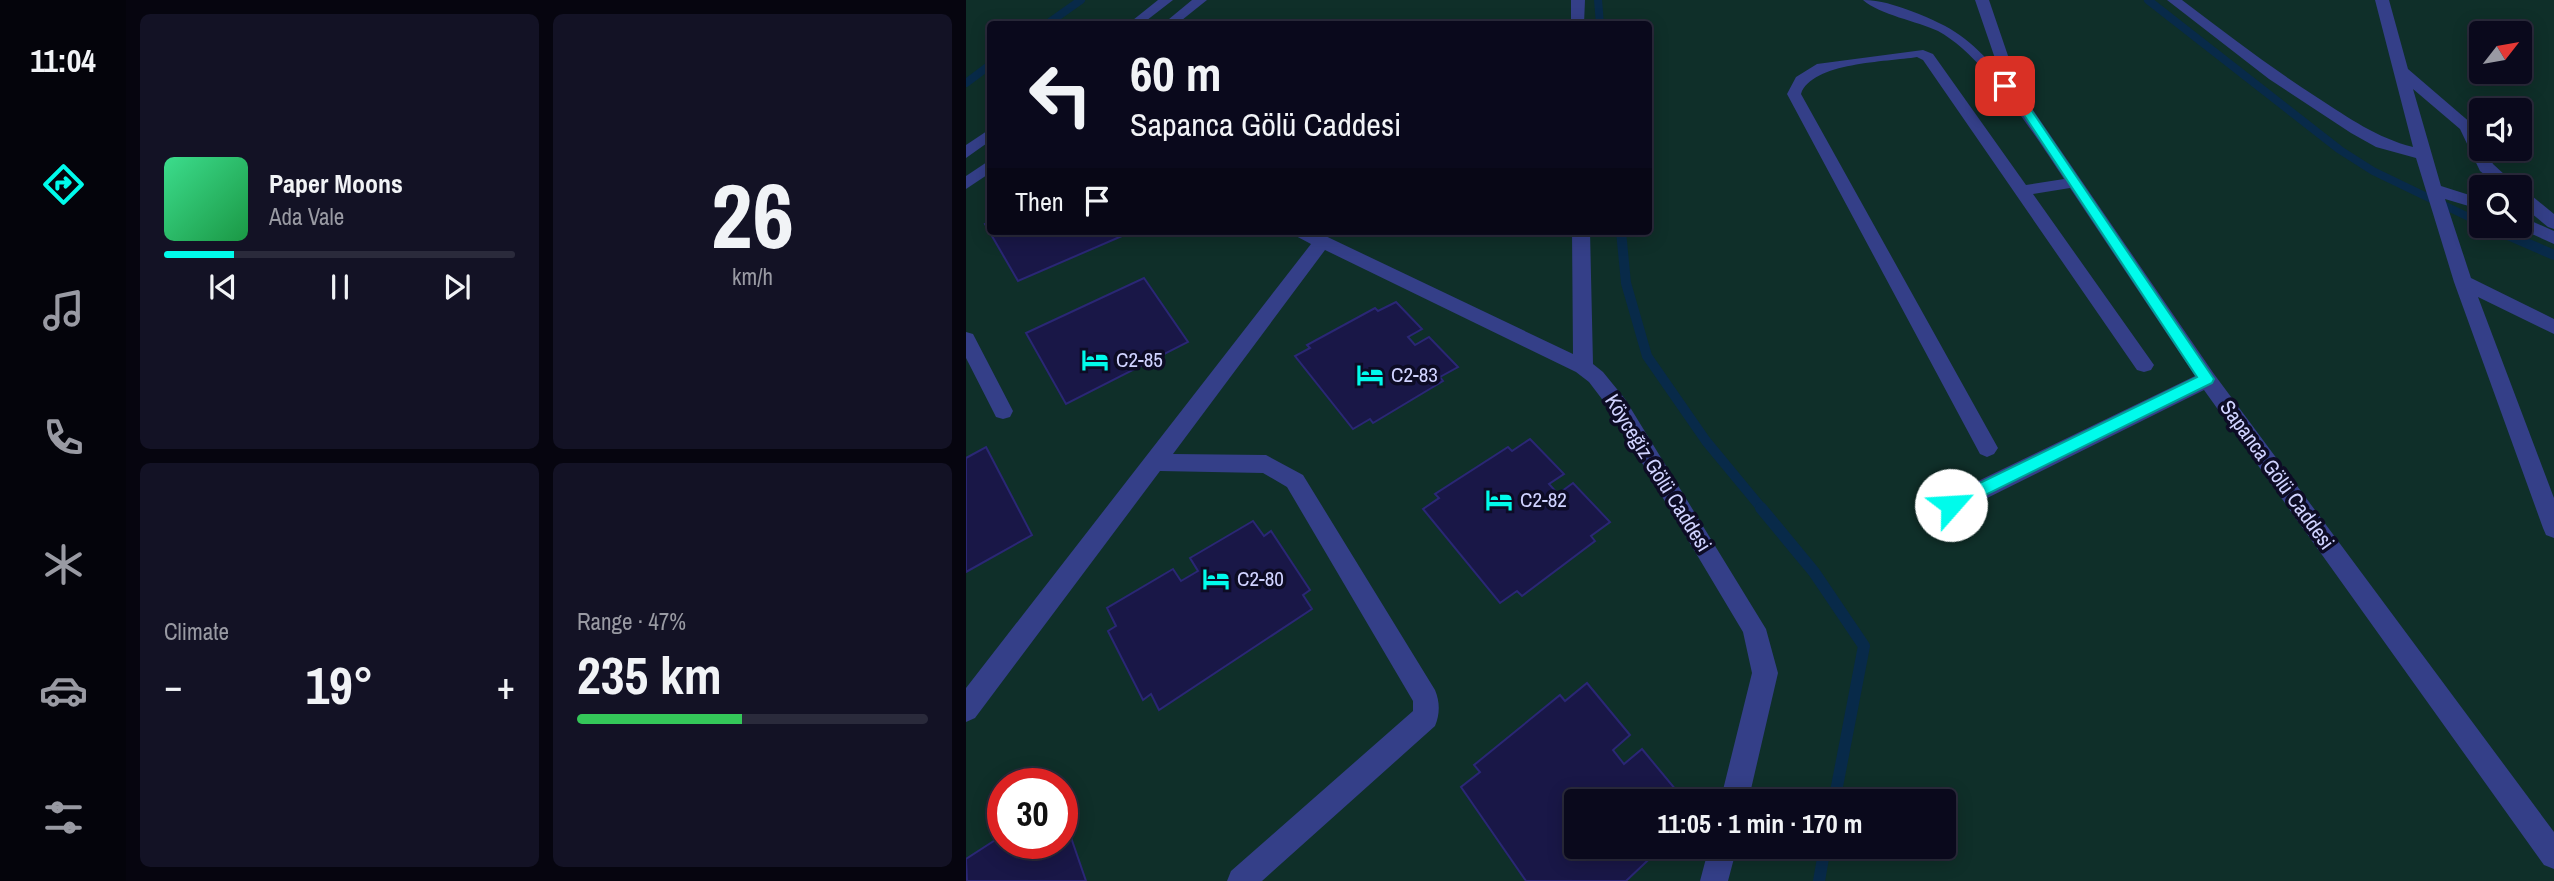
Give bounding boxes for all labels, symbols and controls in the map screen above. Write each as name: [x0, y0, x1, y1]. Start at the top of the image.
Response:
north arrow: [2469, 21, 2532, 84]
map controls: [2469, 21, 2532, 238]
text: 11:04: [30, 39, 96, 82]
text: 60 m: [1130, 40, 1222, 106]
icon: left: [1015, 49, 1106, 140]
pin: [1975, 56, 2035, 116]
icon: arrive: [1986, 67, 2024, 105]
button: sound: [2469, 98, 2532, 161]
text: Sapanca Gölü Caddesi: [1130, 103, 1401, 146]
text: 26: [711, 154, 794, 276]
icon: directions: [39, 160, 88, 209]
text: Paper Moons: [269, 166, 403, 201]
button: search: [2469, 175, 2532, 238]
icon: arrive: [1078, 182, 1116, 220]
text: Then: [1015, 184, 1064, 219]
text: Ada Vale: [269, 201, 344, 232]
text: km/h: [732, 261, 773, 292]
icon: previous: [204, 268, 242, 306]
icon: pause: [321, 268, 359, 306]
icon: next: [438, 268, 476, 306]
icon: music: [39, 286, 88, 335]
hotel icon: C2-85: [1080, 345, 1110, 375]
place label: C2-85: [1116, 345, 1163, 374]
hotel icon: C2-83: [1355, 360, 1385, 390]
place label: C2-83: [1391, 360, 1438, 389]
street label: Köyceğiz Gölü Caddesi: [1598, 388, 1719, 557]
street label: Sapanca Gölü Caddesi: [2213, 394, 2341, 555]
icon: phone: [39, 413, 88, 462]
position arrow: [1914, 468, 1988, 542]
hotel icon: C2-82: [1484, 485, 1514, 515]
place label: C2-82: [1520, 485, 1567, 514]
icon: climate: [39, 540, 88, 589]
hotel icon: C2-80: [1201, 564, 1231, 594]
place label: C2-80: [1237, 564, 1284, 593]
text: Range · 47%: [577, 606, 686, 637]
text: Climate: [164, 616, 229, 647]
text: 235 km: [577, 640, 722, 710]
text: 19°: [305, 650, 374, 720]
text: −: [164, 660, 182, 711]
text: +: [497, 660, 515, 711]
icon: car: [39, 666, 88, 715]
speed limit sign: 30: [987, 768, 1078, 859]
icon: filters: [39, 793, 88, 842]
text: 11:05 · 1 min · 170 m: [1657, 806, 1863, 841]

